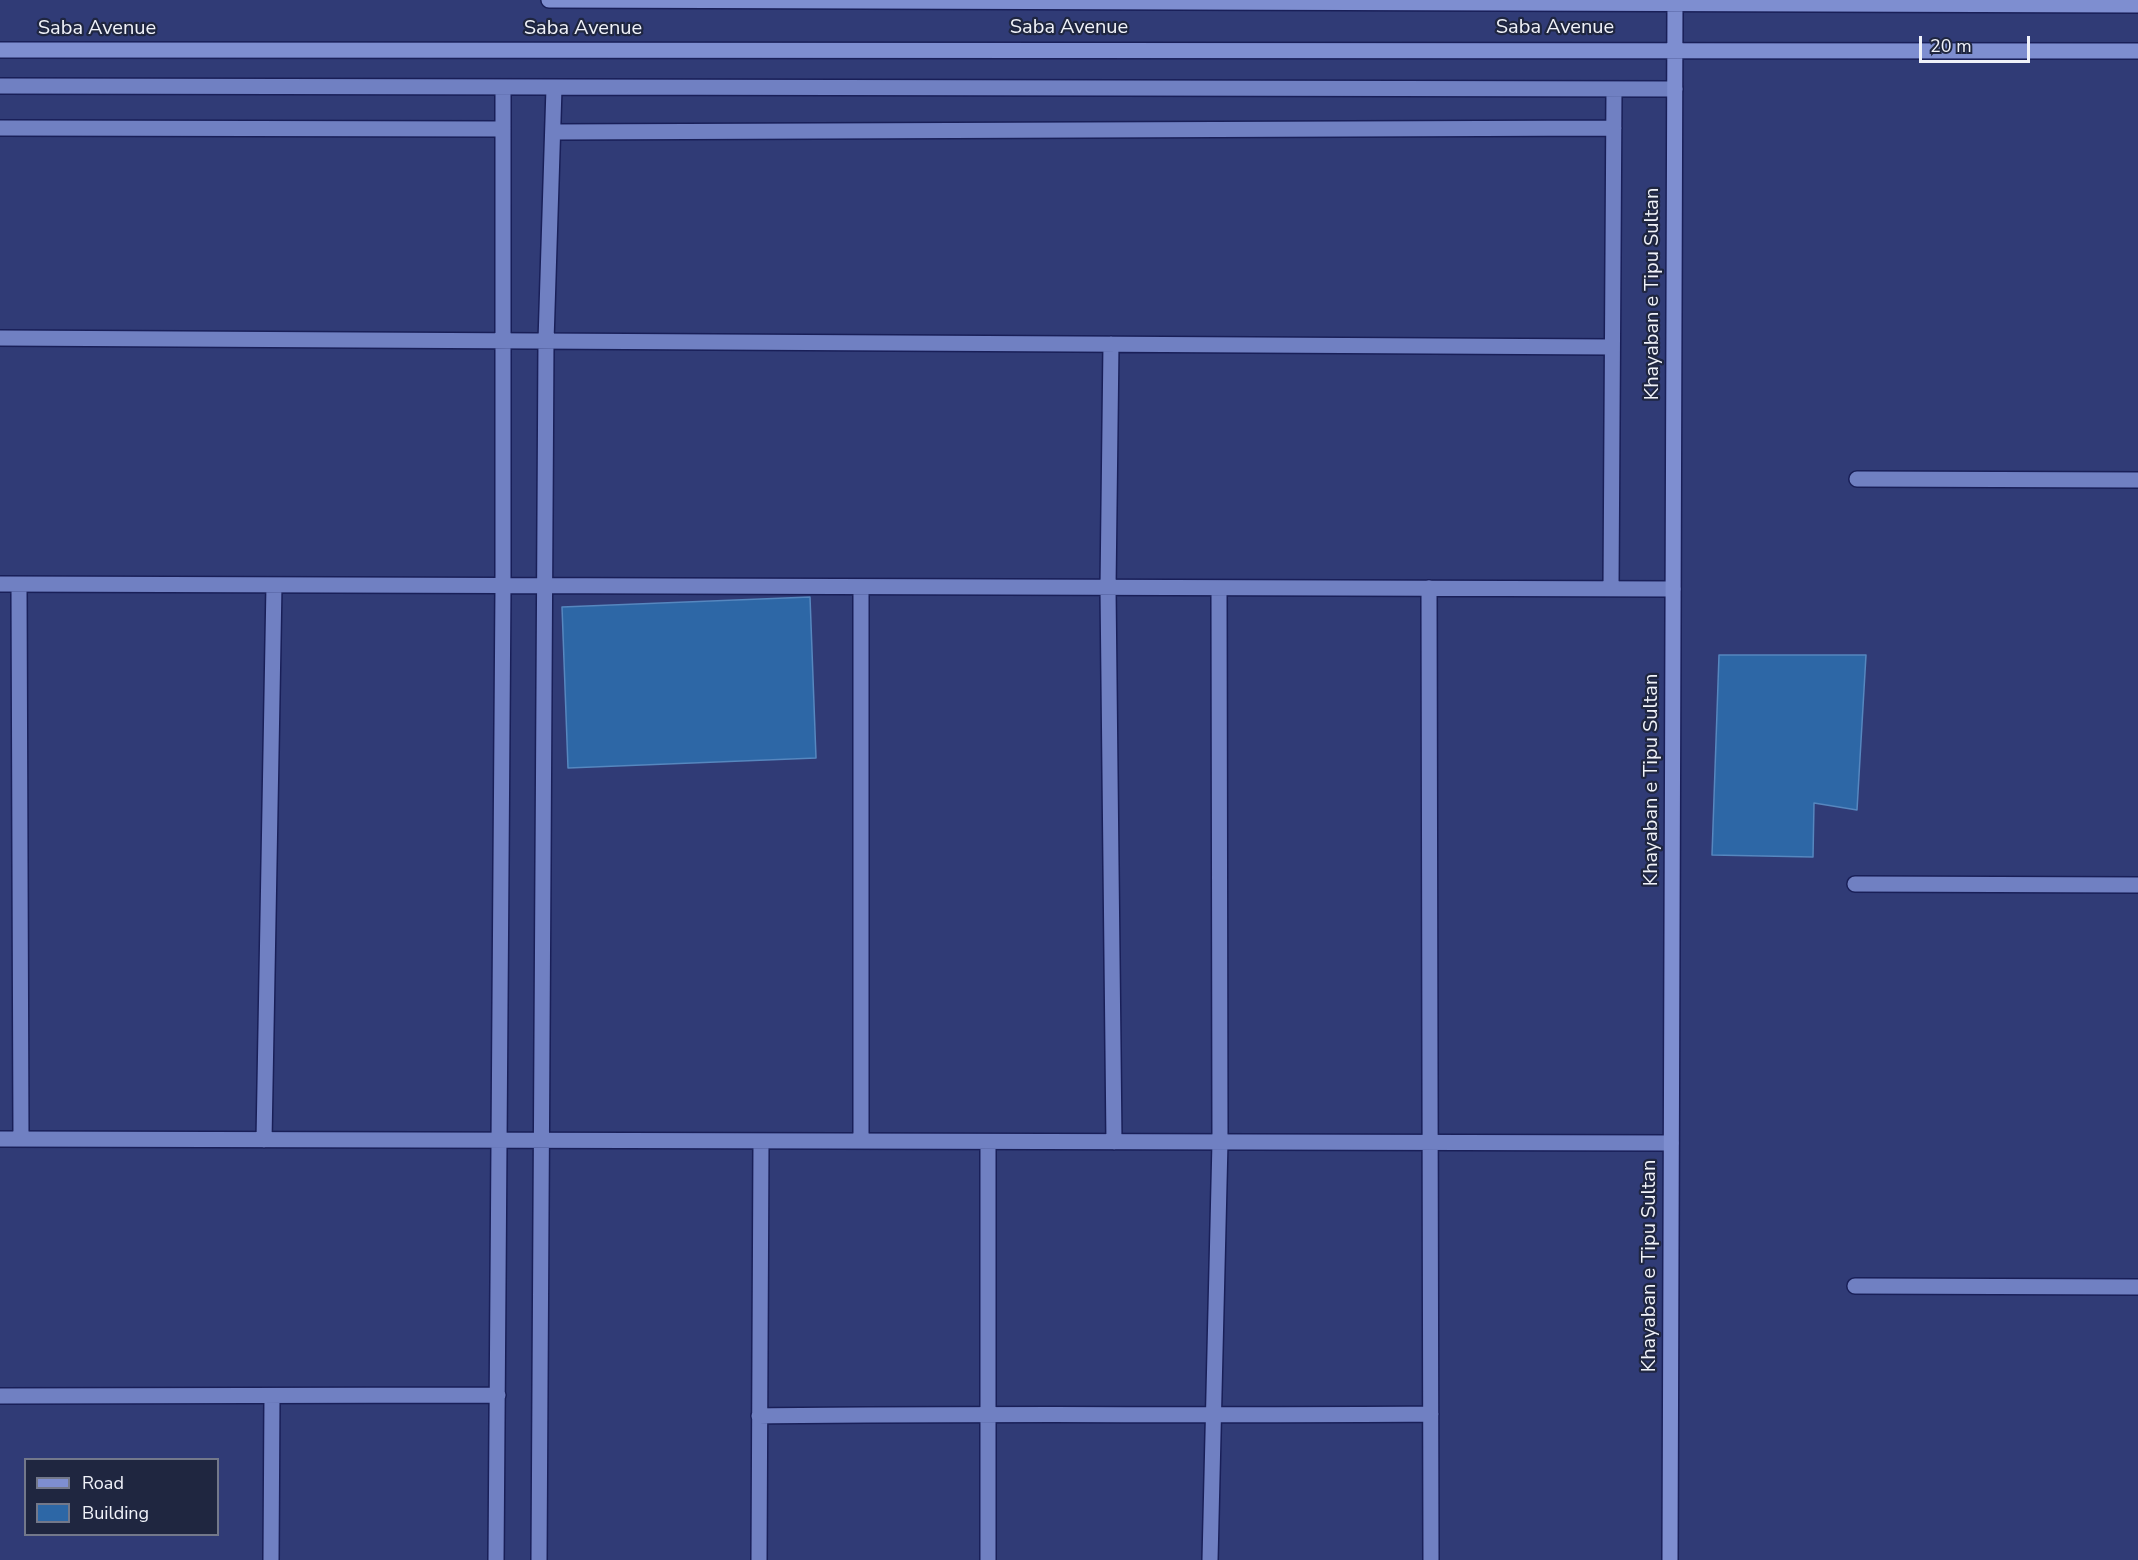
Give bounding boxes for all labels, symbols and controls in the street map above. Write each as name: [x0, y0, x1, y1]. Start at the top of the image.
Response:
street label: Saba Avenue: [1010, 16, 1128, 40]
street label: Saba Avenue: [1496, 16, 1614, 40]
street label: Saba Avenue: [38, 17, 156, 41]
street label: Saba Avenue: [524, 17, 642, 41]
scale bar: [1922, 24, 2033, 62]
text: 20 m: [1930, 34, 1972, 58]
street label: Khayaban e Tipu Sultan: [1641, 188, 1665, 400]
street label: Khayaban e Tipu Sultan: [1640, 674, 1664, 886]
street label: Khayaban e Tipu Sultan: [1638, 1160, 1662, 1372]
legend: [24, 1458, 219, 1536]
text: Road: [82, 1471, 124, 1495]
text: Building: [82, 1501, 149, 1525]

